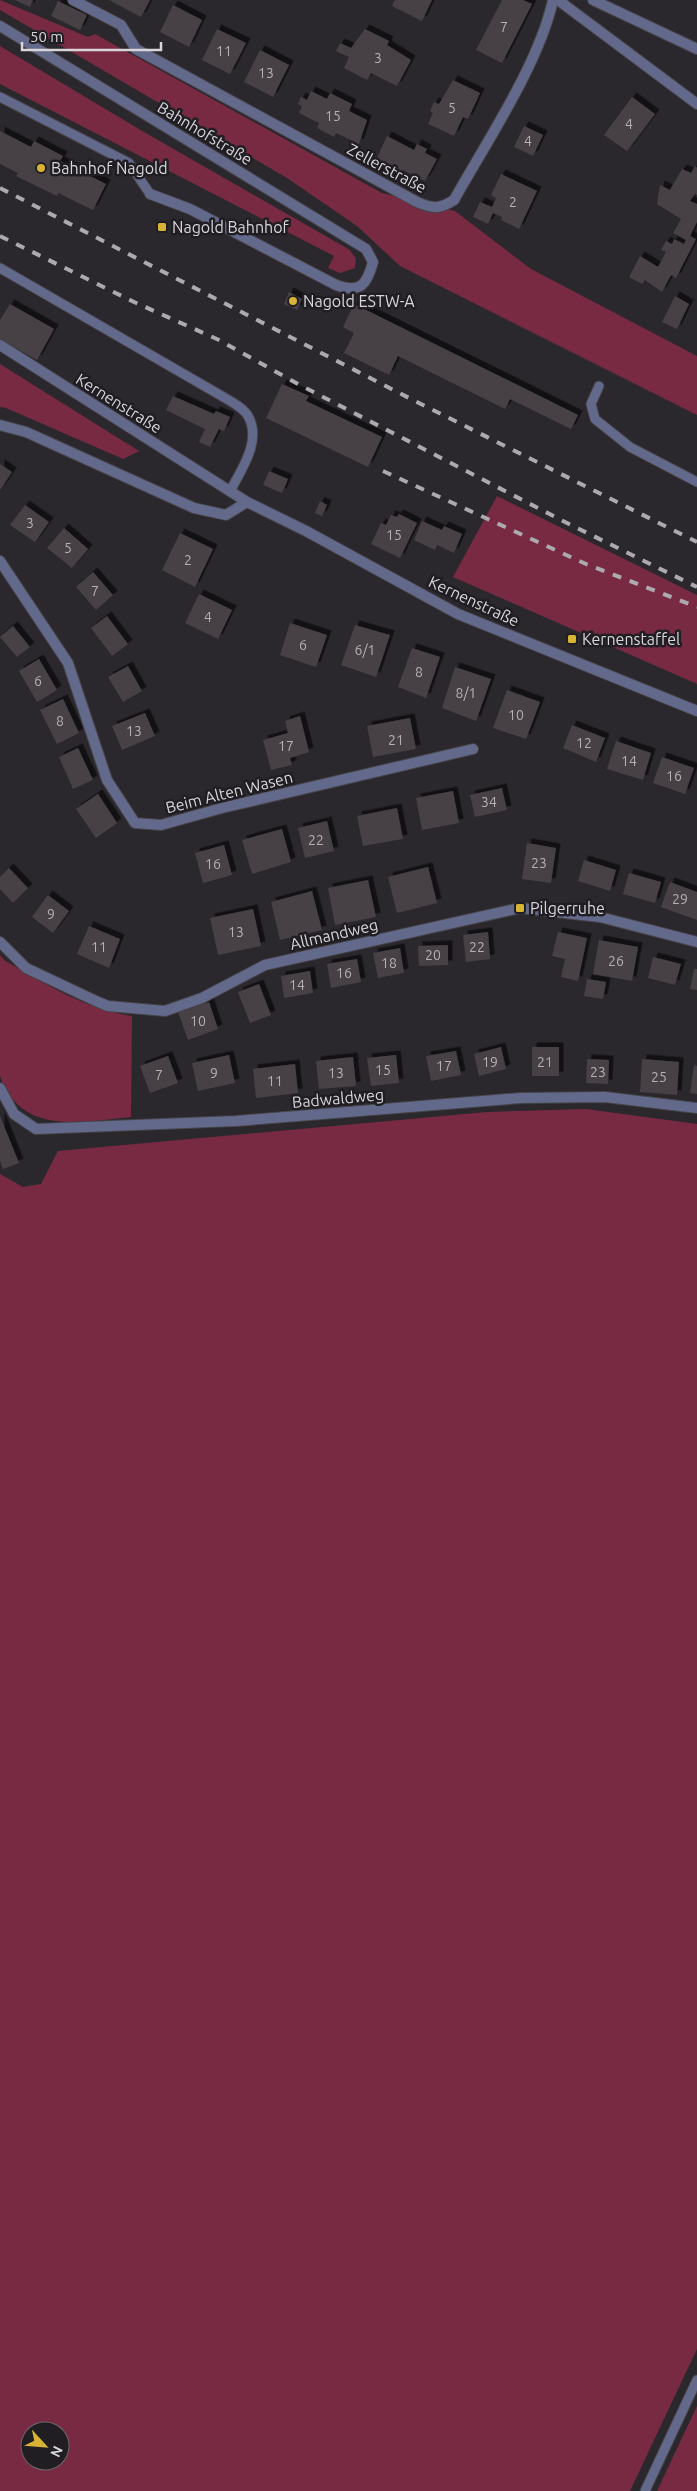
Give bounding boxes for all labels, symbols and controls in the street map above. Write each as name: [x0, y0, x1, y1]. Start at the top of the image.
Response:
house number: 7: [500, 19, 508, 35]
scale bar: [22, 20, 161, 52]
text: 50 m: [30, 28, 63, 45]
house number: 11: [216, 43, 232, 59]
house number: 3: [374, 50, 382, 66]
house number: 13: [258, 65, 274, 81]
street label: Bahnhofstraße: [154, 98, 256, 168]
house number: 5: [448, 100, 456, 116]
house number: 15: [325, 108, 341, 124]
house number: 4: [625, 116, 633, 132]
house number: 4: [524, 133, 532, 149]
street label: Zellerstraße: [344, 140, 430, 196]
place label: Bahnhof Nagold: [51, 159, 168, 177]
marker: Bahnhof Nagold: [35, 162, 47, 174]
house number: 2: [509, 194, 517, 210]
place label: Nagold Bahnhof: [172, 218, 290, 236]
marker: Nagold Bahnhof: [156, 221, 168, 233]
place label: Nagold ESTW-A: [303, 292, 415, 310]
marker: Nagold ESTW-A: [287, 295, 299, 307]
street label: Kernenstraße: [73, 370, 165, 436]
house number: 3: [26, 515, 34, 531]
house number: 15: [386, 527, 402, 543]
house number: 5: [64, 540, 72, 556]
house number: 2: [184, 552, 192, 568]
street label: Kernenstraße: [426, 572, 522, 630]
house number: 7: [91, 583, 99, 599]
house number: 4: [204, 609, 212, 625]
place label: Kernenstaffel: [582, 630, 680, 648]
marker: Kernenstaffel: [566, 633, 578, 645]
house number: 6: [299, 637, 307, 653]
house number: 6/1: [355, 642, 375, 658]
house number: 8: [415, 664, 423, 680]
house number: 6: [34, 673, 42, 689]
house number: 8/1: [456, 685, 476, 701]
house number: 10: [508, 707, 524, 723]
house number: 8: [56, 713, 64, 729]
house number: 13: [126, 723, 142, 739]
house number: 21: [388, 732, 404, 748]
house number: 12: [576, 735, 592, 751]
house number: 17: [278, 738, 294, 754]
house number: 14: [621, 753, 637, 769]
street label: Beim Alten Wasen: [164, 767, 294, 817]
house number: 16: [666, 768, 682, 784]
house number: 34: [481, 794, 497, 810]
house number: 22: [308, 832, 324, 848]
house number: 23: [531, 855, 547, 871]
house number: 16: [205, 856, 221, 872]
house number: 29: [672, 891, 688, 907]
place label: Pilgerruhe: [530, 899, 605, 917]
marker: Pilgerruhe: [514, 902, 526, 914]
house number: 9: [47, 906, 55, 922]
street label: Allmandweg: [288, 915, 380, 953]
house number: 13: [228, 924, 244, 940]
house number: 11: [91, 939, 107, 955]
house number: 22: [469, 939, 485, 955]
house number: 20: [425, 947, 441, 963]
house number: 26: [608, 953, 624, 969]
house number: 18: [381, 955, 397, 971]
house number: 16: [336, 965, 352, 981]
house number: 14: [289, 977, 305, 993]
house number: 10: [190, 1013, 206, 1029]
house number: 19: [482, 1054, 498, 1070]
house number: 21: [537, 1054, 553, 1070]
house number: 17: [436, 1058, 452, 1074]
house number: 15: [375, 1062, 391, 1078]
house number: 23: [590, 1064, 606, 1080]
house number: 9: [210, 1065, 218, 1081]
house number: 13: [328, 1065, 344, 1081]
house number: 7: [155, 1067, 163, 1083]
house number: 25: [651, 1069, 667, 1085]
house number: 11: [267, 1073, 283, 1089]
street label: Badwaldweg: [291, 1085, 385, 1111]
north arrow: [20, 2421, 70, 2471]
text: N: [47, 2443, 66, 2460]

